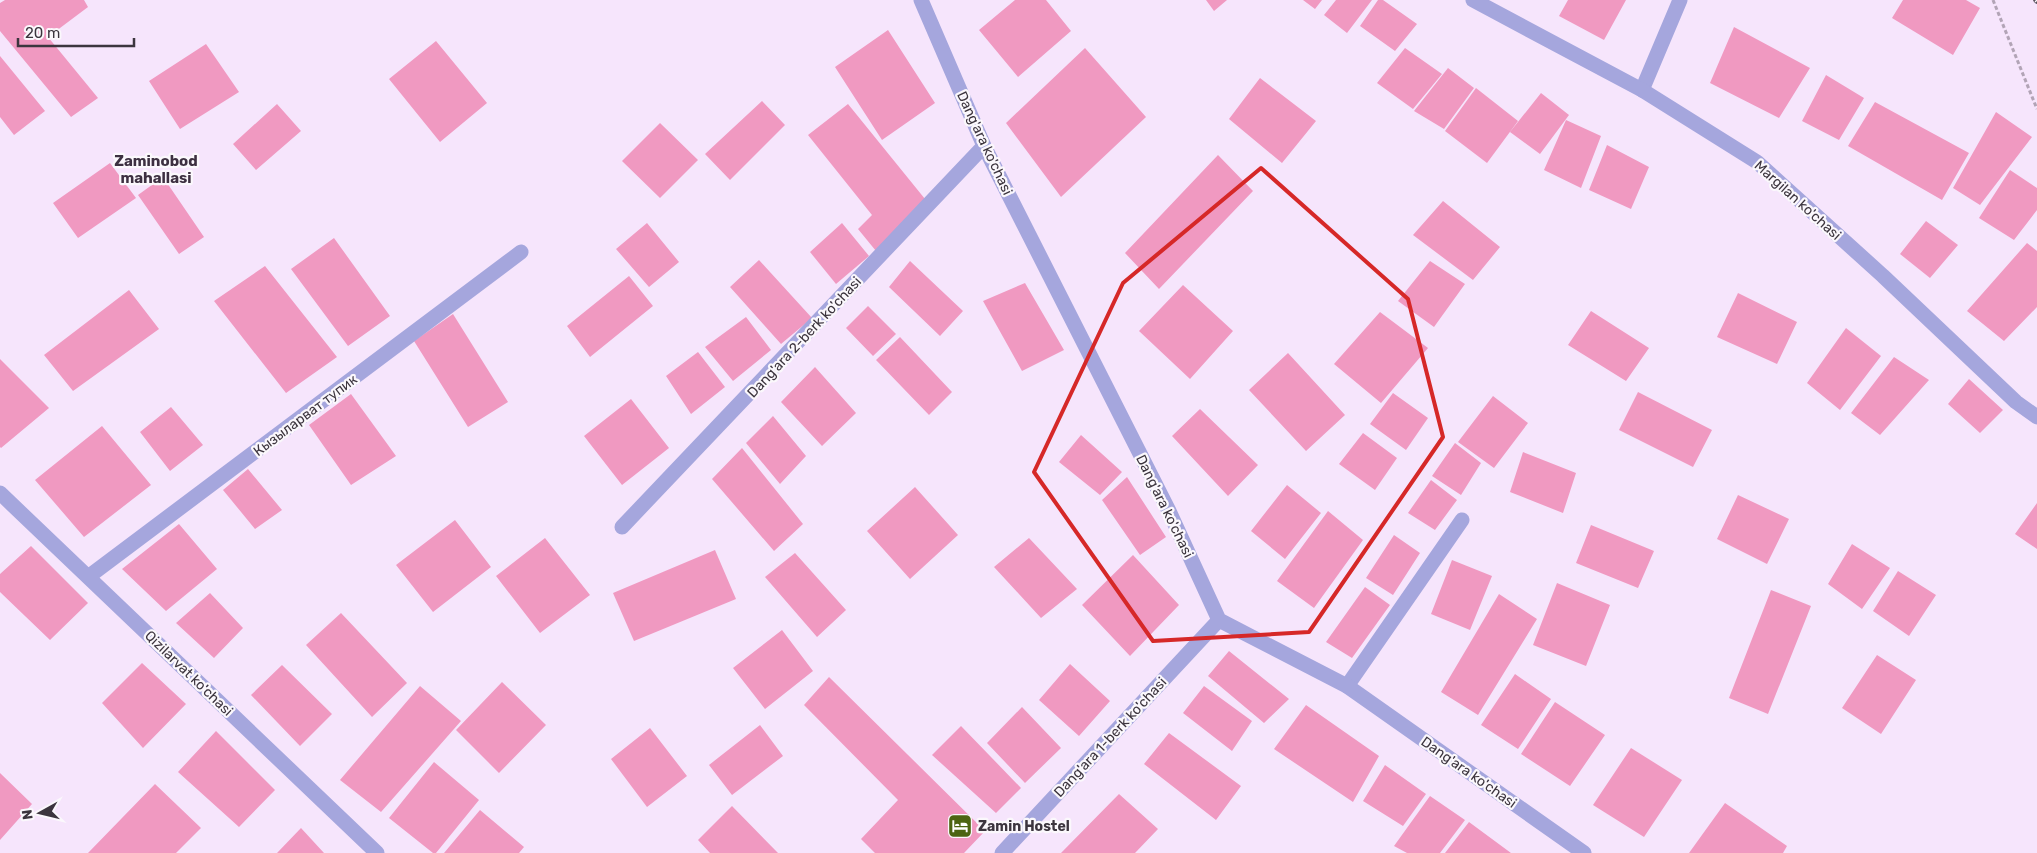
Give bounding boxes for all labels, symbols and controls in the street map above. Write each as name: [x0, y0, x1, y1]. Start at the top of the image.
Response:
scale bar: [18, 15, 134, 47]
text: 20 m: [25, 24, 60, 42]
street label: Dang'ara ko'chasi: [953, 89, 1016, 198]
district label: Zaminobod mahallasi: [114, 152, 198, 187]
street label: Margilan ko'chasi: [1751, 157, 1844, 244]
street label: Dang'ara 2-berk ko'chasi: [744, 273, 865, 401]
street label: Кызыларват тупик: [250, 371, 361, 460]
street label: Dang'ara ko'chasi: [1132, 452, 1197, 561]
street label: Qizilarvat ko'chasi: [141, 627, 236, 720]
street label: Dang'ara 1-berk ko'chasi: [1051, 674, 1170, 801]
street label: Dang'ara ko'chasi: [1418, 733, 1520, 812]
north arrow: [15, 788, 65, 838]
text: N: [19, 809, 37, 821]
hotel icon: Zamin Hostel: [947, 813, 973, 839]
place label: Zamin Hostel: [978, 818, 1070, 835]

